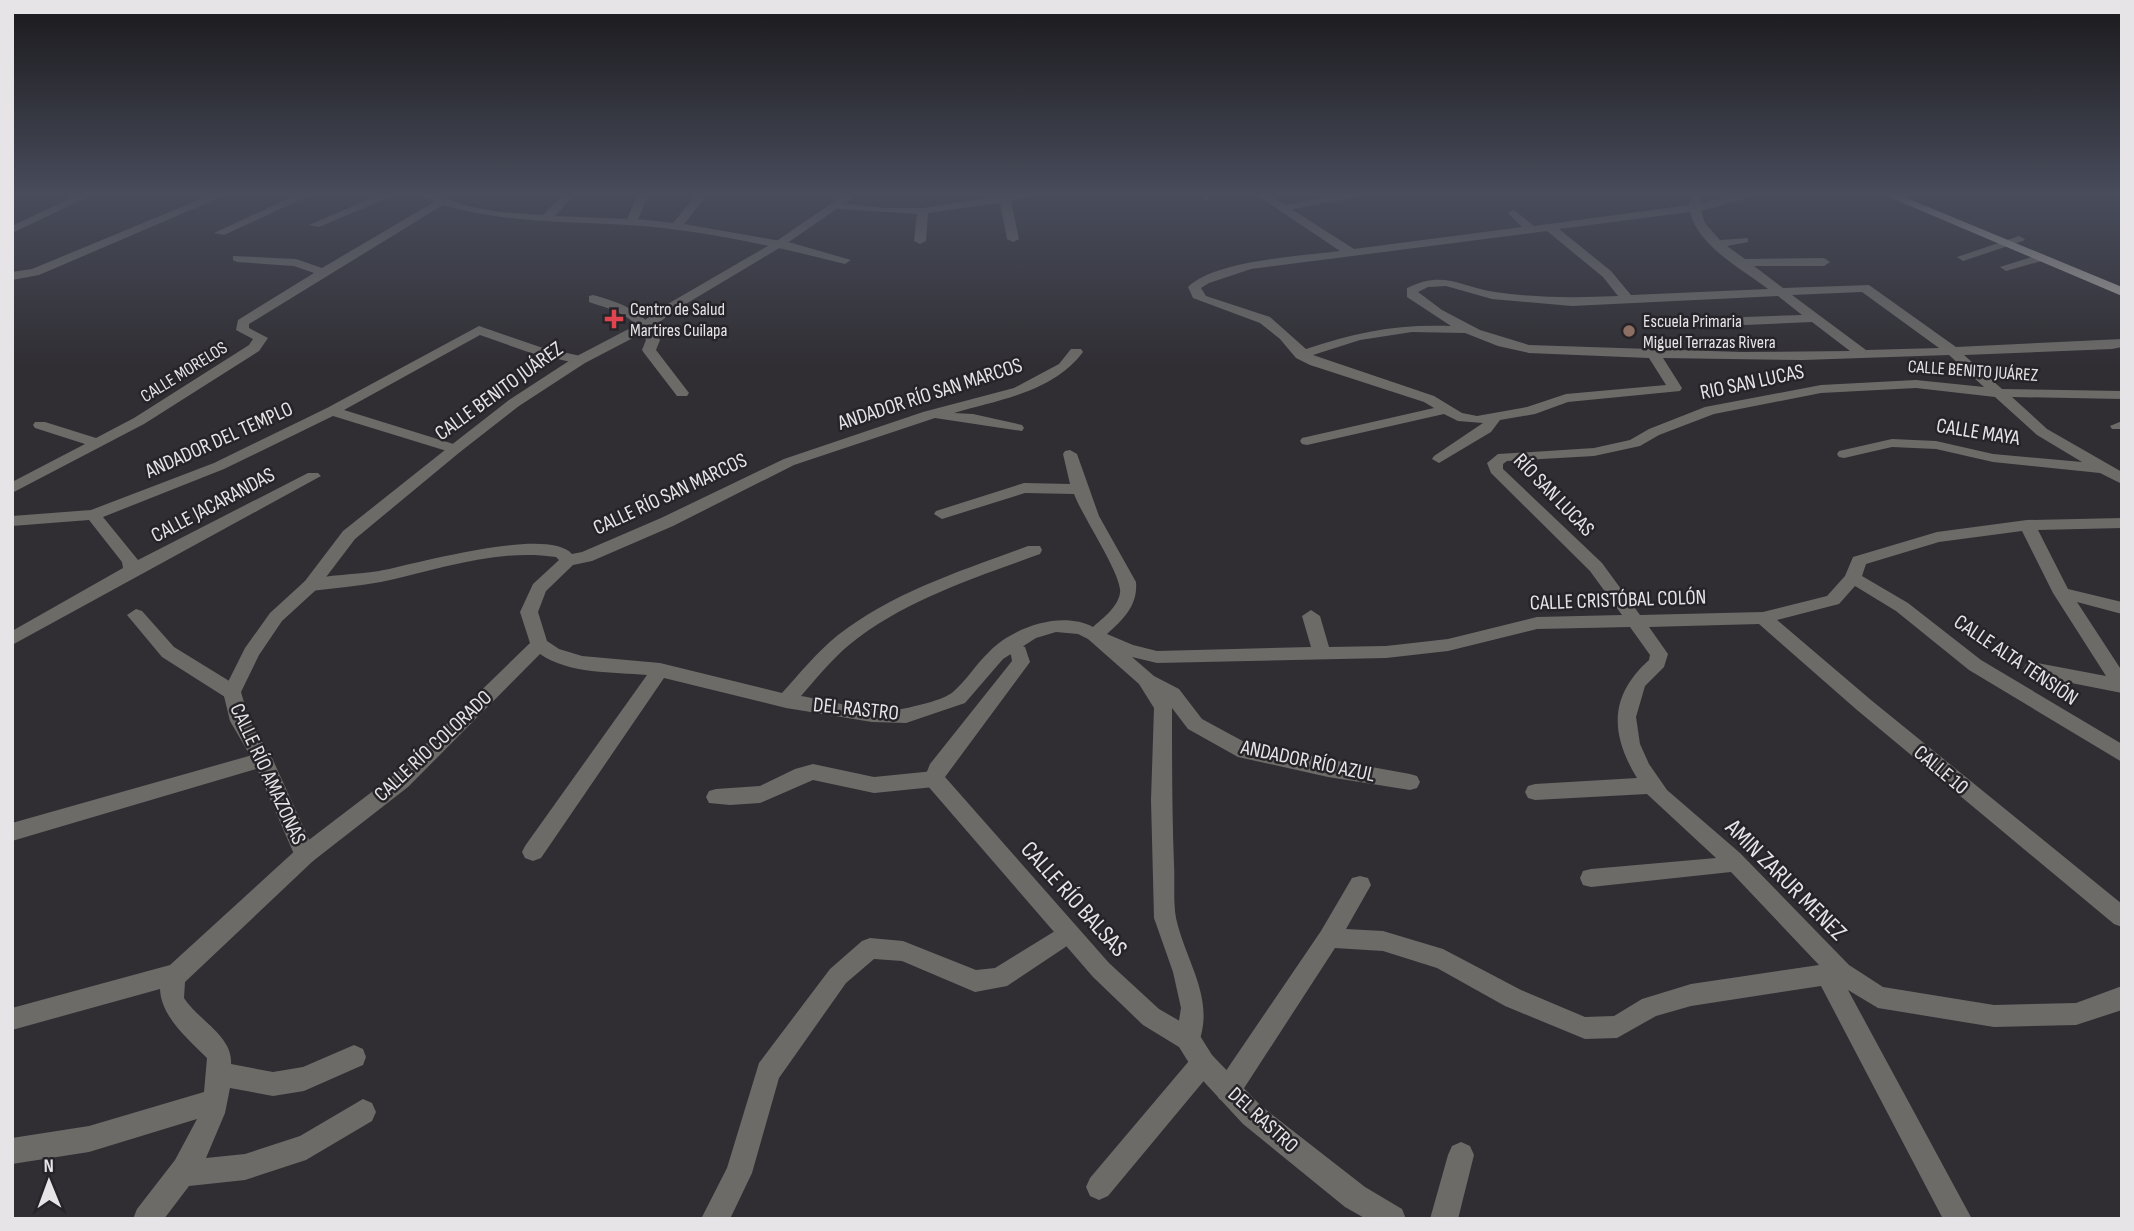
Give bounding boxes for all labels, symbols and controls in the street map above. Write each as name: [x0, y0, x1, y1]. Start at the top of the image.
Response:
place label: Centro de Salud Martires Cuilapa: [630, 299, 728, 341]
marker: Centro de Salud Martires Cuilapa: [604, 309, 624, 329]
place label: Escuela Primaria Miguel Terrazas Rivera: [1643, 311, 1776, 353]
marker: Escuela Primaria Miguel Terrazas Rivera: [1621, 323, 1637, 339]
street label: CALLE BENITO JUÁREZ: [430, 336, 568, 446]
street label: CALLE MORELOS: [137, 337, 231, 407]
street label: ANDADOR RÍO SAN MARCOS: [834, 352, 1025, 436]
street label: CALLE BENITO JUÁREZ: [1907, 356, 2039, 386]
street label: RIO SAN LUCAS: [1698, 359, 1806, 405]
street label: ANDADOR DEL TEMPLO: [140, 396, 297, 484]
street label: CALLE MAYA: [1934, 413, 2022, 451]
street label: CALLE RÍO SAN MARCOS: [589, 447, 751, 541]
street label: RÍO SAN LUCAS: [1508, 448, 1600, 542]
street label: CALLE JACARANDAS: [147, 462, 279, 548]
street label: CALLE CRISTÓBAL COLÓN: [1529, 584, 1707, 616]
street label: CALLE ALTA TENSIÓN: [1949, 609, 2083, 711]
street label: CALLE RÍO COLORADO: [369, 685, 497, 807]
street label: DEL RASTRO: [812, 692, 900, 726]
street label: CALLE RÍO AMAZONAS: [224, 700, 312, 848]
street label: ANDADOR RÍO AZUL: [1238, 734, 1377, 787]
street label: CALLE 10: [1909, 740, 1973, 800]
street label: AMIN ZARUR MENEZ: [1719, 813, 1853, 947]
street label: CALLE RÍO BALSAS: [1015, 835, 1133, 963]
street label: DEL RASTRO: [1223, 1082, 1303, 1158]
north arrow: [14, 1147, 84, 1217]
text: N: [43, 1155, 54, 1178]

